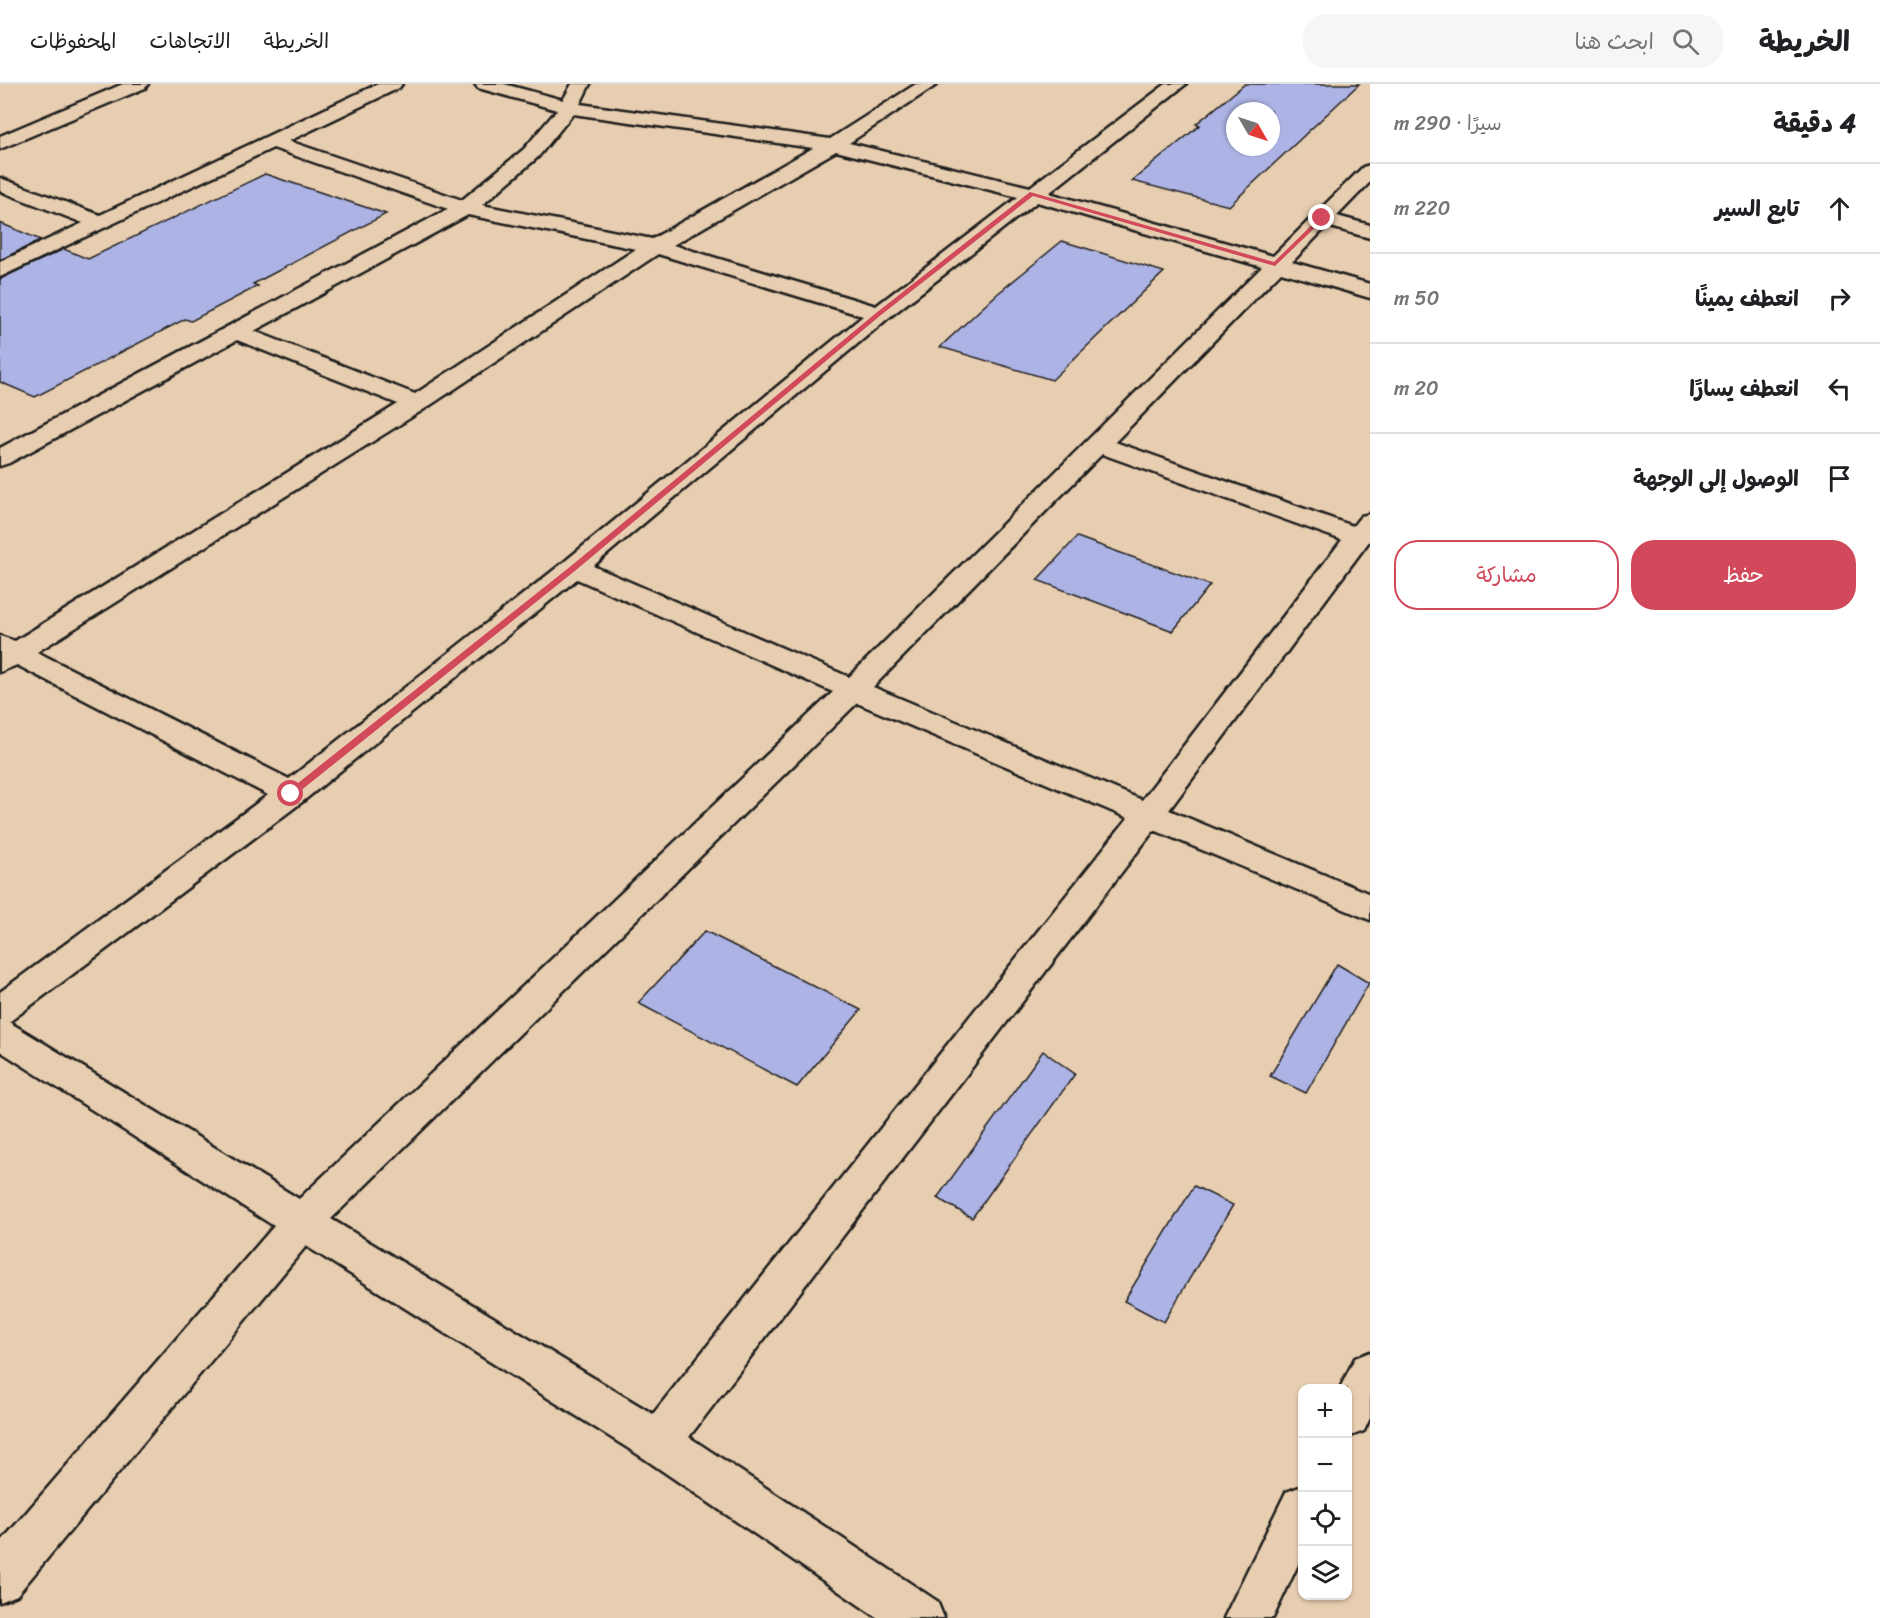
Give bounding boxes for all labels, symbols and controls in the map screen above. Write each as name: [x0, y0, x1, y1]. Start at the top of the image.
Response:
search box: [1303, 14, 1723, 68]
text: الخريطة: [1759, 17, 1850, 66]
text: المحفوظات: [30, 22, 116, 60]
text: الاتجاهات: [149, 22, 231, 60]
text: الخريطة: [264, 22, 329, 60]
text: ابحث هنا: [1575, 22, 1654, 61]
icon: search: [1669, 25, 1702, 58]
text: 4 دقيقة: [1773, 100, 1856, 146]
north arrow: [1226, 102, 1280, 156]
text: سيرًا · 290 m: [1394, 106, 1502, 141]
text: تابع السير: [1715, 189, 1799, 228]
text: 220 m: [1394, 191, 1450, 226]
icon: ahead: [1823, 192, 1856, 225]
route end: [1308, 204, 1334, 230]
text: انعطف يمينًا: [1695, 279, 1799, 318]
text: 50 m: [1394, 281, 1439, 316]
icon: right: [1823, 282, 1856, 315]
text: انعطف يسارًا: [1689, 369, 1799, 408]
text: 20 m: [1394, 371, 1439, 406]
icon: left: [1823, 372, 1856, 405]
text: الوصول إلى الوجهة: [1633, 459, 1799, 498]
icon: arrive: [1823, 462, 1856, 495]
button: مشاركة: [1394, 540, 1619, 610]
button: حفظ: [1631, 540, 1856, 610]
route start: [277, 780, 303, 806]
map controls: [1298, 1384, 1352, 1600]
button: +: [1298, 1384, 1352, 1438]
button: −: [1298, 1438, 1352, 1492]
button: locate: [1298, 1492, 1352, 1546]
button: layers: [1298, 1546, 1352, 1600]

